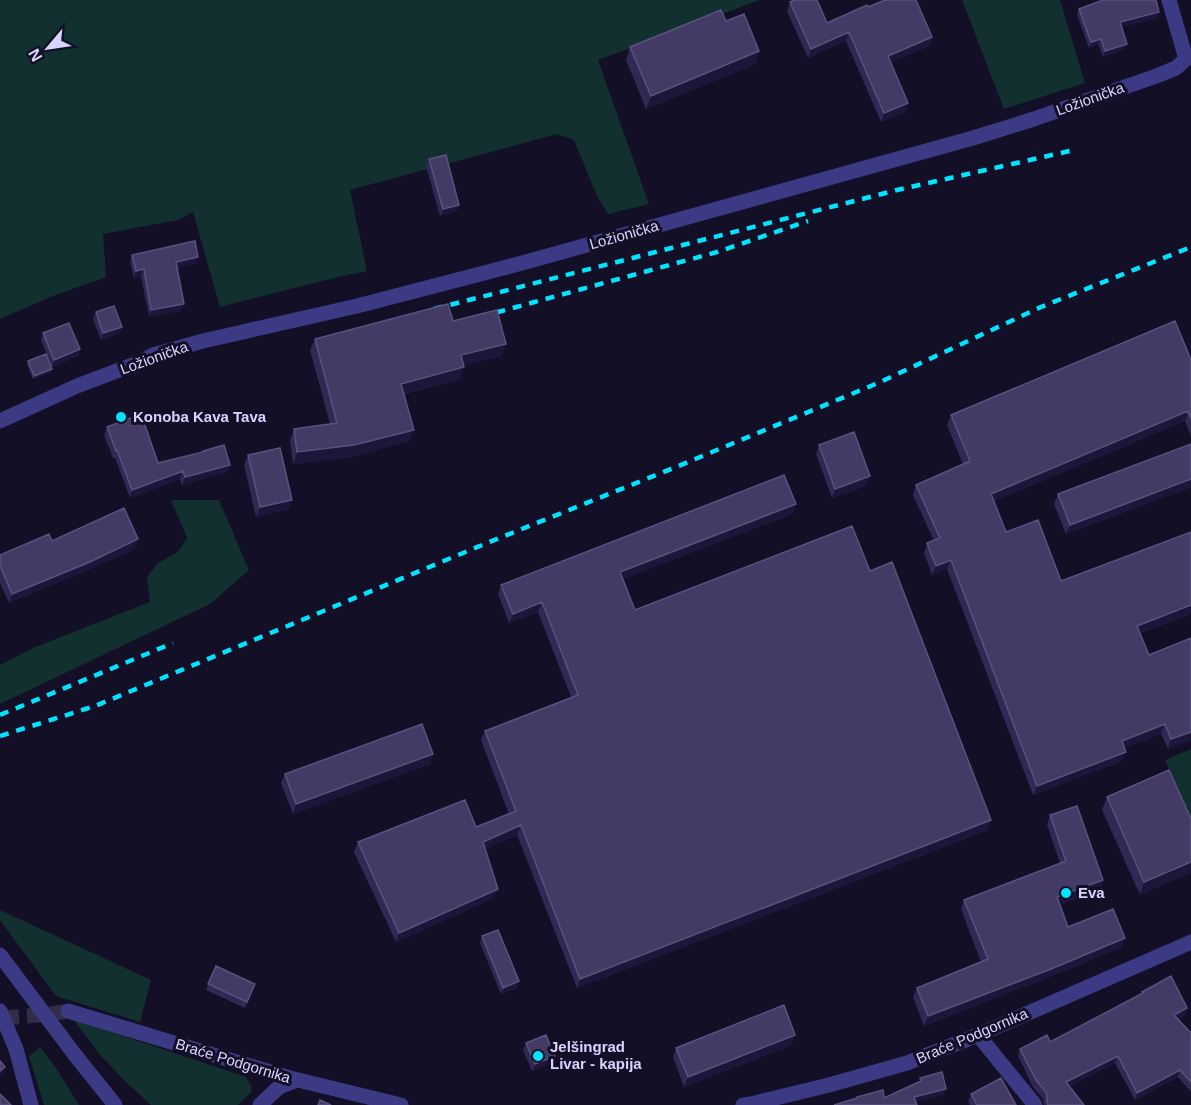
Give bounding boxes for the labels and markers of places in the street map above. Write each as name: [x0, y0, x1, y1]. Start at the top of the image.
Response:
place label: Konoba Kava Tava: [133, 408, 267, 425]
marker: Konoba Kava Tava: [114, 410, 128, 424]
place label: Eva: [1078, 884, 1105, 901]
marker: Eva: [1059, 886, 1073, 900]
place label: Jelšingrad Livar - kapija: [550, 1038, 642, 1072]
marker: Jelšingrad Livar - kapija: [531, 1049, 545, 1063]

